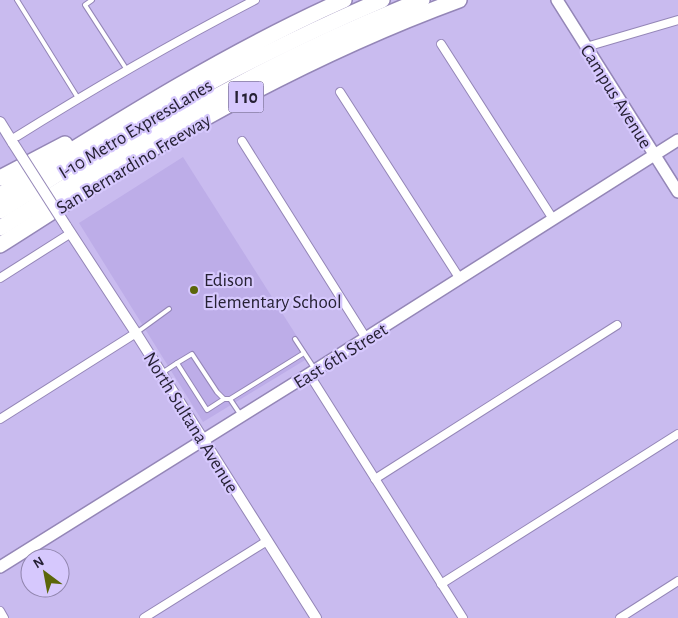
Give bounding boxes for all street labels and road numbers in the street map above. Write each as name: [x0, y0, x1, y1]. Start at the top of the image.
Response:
street label: Campus Avenue: [576, 41, 655, 152]
street label: I-10 Metro ExpressLanes: [56, 76, 216, 183]
road number: I 10: [228, 81, 264, 112]
street label: San Bernardino Freeway: [53, 111, 214, 218]
street label: East 6th Street: [291, 320, 391, 393]
street label: North Sultana Avenue: [140, 349, 242, 497]

